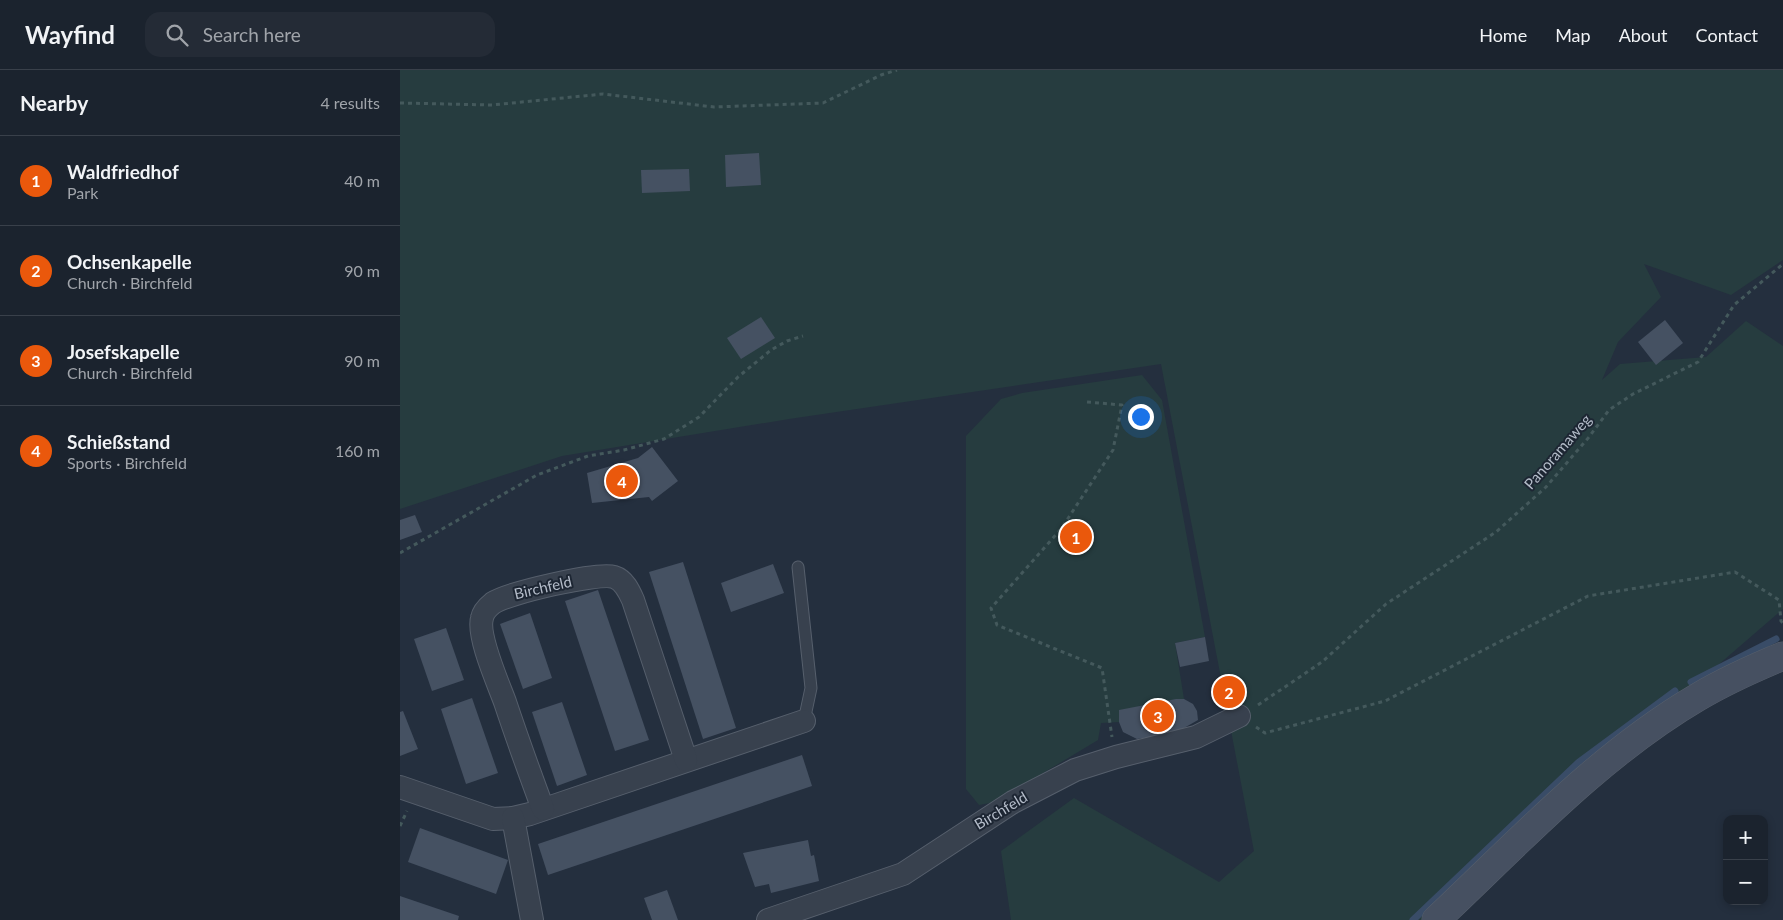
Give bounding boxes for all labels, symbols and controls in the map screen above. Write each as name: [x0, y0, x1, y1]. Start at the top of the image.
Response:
search box: [145, 12, 495, 57]
text: Wayfind: [25, 20, 115, 49]
icon: search: [163, 21, 191, 49]
text: Search here: [203, 23, 301, 46]
text: Home: [1479, 24, 1527, 46]
text: Map: [1555, 24, 1591, 46]
text: About: [1619, 24, 1668, 46]
text: Contact: [1696, 24, 1758, 46]
text: Nearby: [20, 90, 88, 115]
text: 4 results: [320, 93, 380, 112]
text: Waldfriedhof: [67, 160, 179, 183]
text: 1: [31, 171, 41, 190]
text: 40 m: [344, 171, 380, 190]
text: Park: [67, 183, 98, 202]
text: Ochsenkapelle: [67, 250, 192, 273]
text: 2: [31, 261, 41, 280]
text: 90 m: [344, 261, 380, 280]
text: Church · Birchfeld: [67, 273, 192, 292]
text: Josefskapelle: [67, 340, 180, 363]
text: 3: [31, 351, 41, 370]
text: 90 m: [344, 351, 380, 370]
text: Church · Birchfeld: [67, 363, 192, 382]
your location: [1128, 404, 1154, 430]
street label: Panoramaweg: [1520, 410, 1595, 492]
text: Schießstand: [67, 430, 170, 453]
text: 4: [31, 441, 41, 460]
text: 160 m: [335, 441, 380, 460]
text: Sports · Birchfeld: [67, 453, 187, 472]
pin: 4: [606, 462, 638, 500]
pin: 1: [1060, 518, 1092, 556]
street label: Birchfeld: [512, 572, 573, 602]
pin: 2: [1213, 673, 1245, 711]
pin: 3: [1142, 697, 1174, 735]
street label: Birchfeld: [971, 787, 1030, 833]
map controls: [1723, 815, 1768, 905]
button: +: [1723, 815, 1768, 860]
button: −: [1723, 860, 1768, 905]

